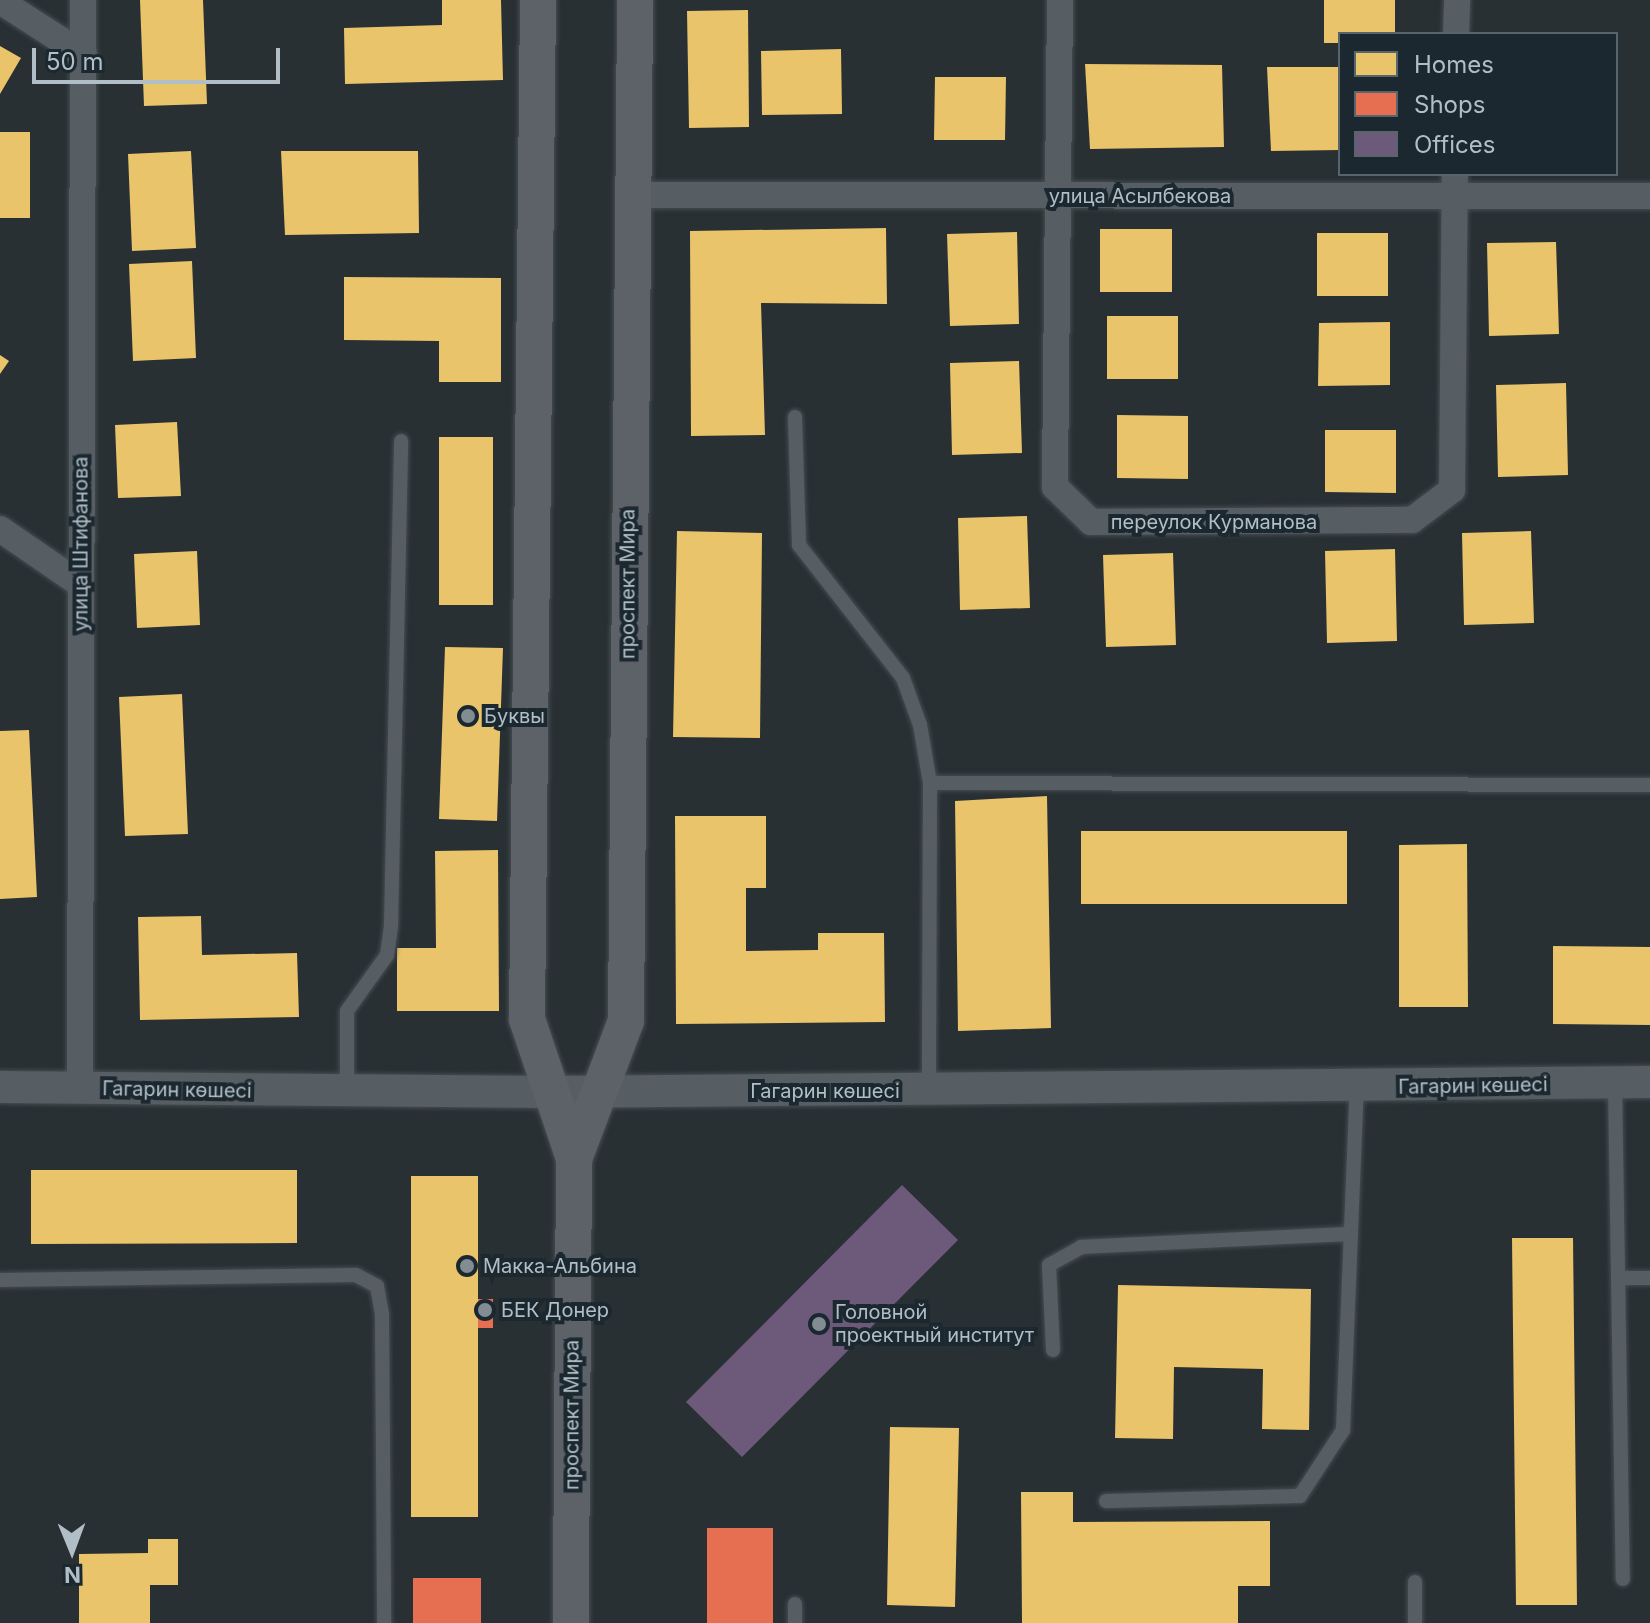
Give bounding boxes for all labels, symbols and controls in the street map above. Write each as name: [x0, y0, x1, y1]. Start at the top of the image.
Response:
scale bar: [36, 32, 284, 82]
legend: [1338, 32, 1618, 176]
text: 50 m: [46, 47, 104, 76]
text: Homes: [1414, 50, 1494, 79]
text: Shops: [1414, 90, 1485, 119]
text: Offices: [1414, 130, 1495, 159]
street label: улица Асылбекова: [1049, 184, 1231, 208]
street label: улица Штифанова: [69, 457, 93, 631]
street label: проспект Мира: [616, 509, 640, 659]
street label: переулок Курманова: [1111, 510, 1317, 534]
place label: Буквы: [484, 704, 545, 728]
marker: Буквы: [459, 707, 477, 725]
street label: Гагарин көшесі: [1398, 1073, 1548, 1099]
street label: Гагарин көшесі: [102, 1077, 252, 1103]
street label: Гагарин көшесі: [750, 1079, 900, 1103]
place label: Макка-Альбина: [483, 1254, 637, 1278]
marker: Макка-Альбина: [458, 1257, 476, 1275]
place label: БЕК Донер: [501, 1298, 609, 1322]
place label: Головной проектный институт: [835, 1300, 1034, 1347]
marker: БЕК Донер: [476, 1301, 494, 1319]
marker: Головной проектный институт: [810, 1315, 828, 1333]
street label: проспект Мира: [560, 1340, 584, 1490]
north arrow: [32, 1511, 112, 1591]
text: N: [64, 1562, 81, 1588]

